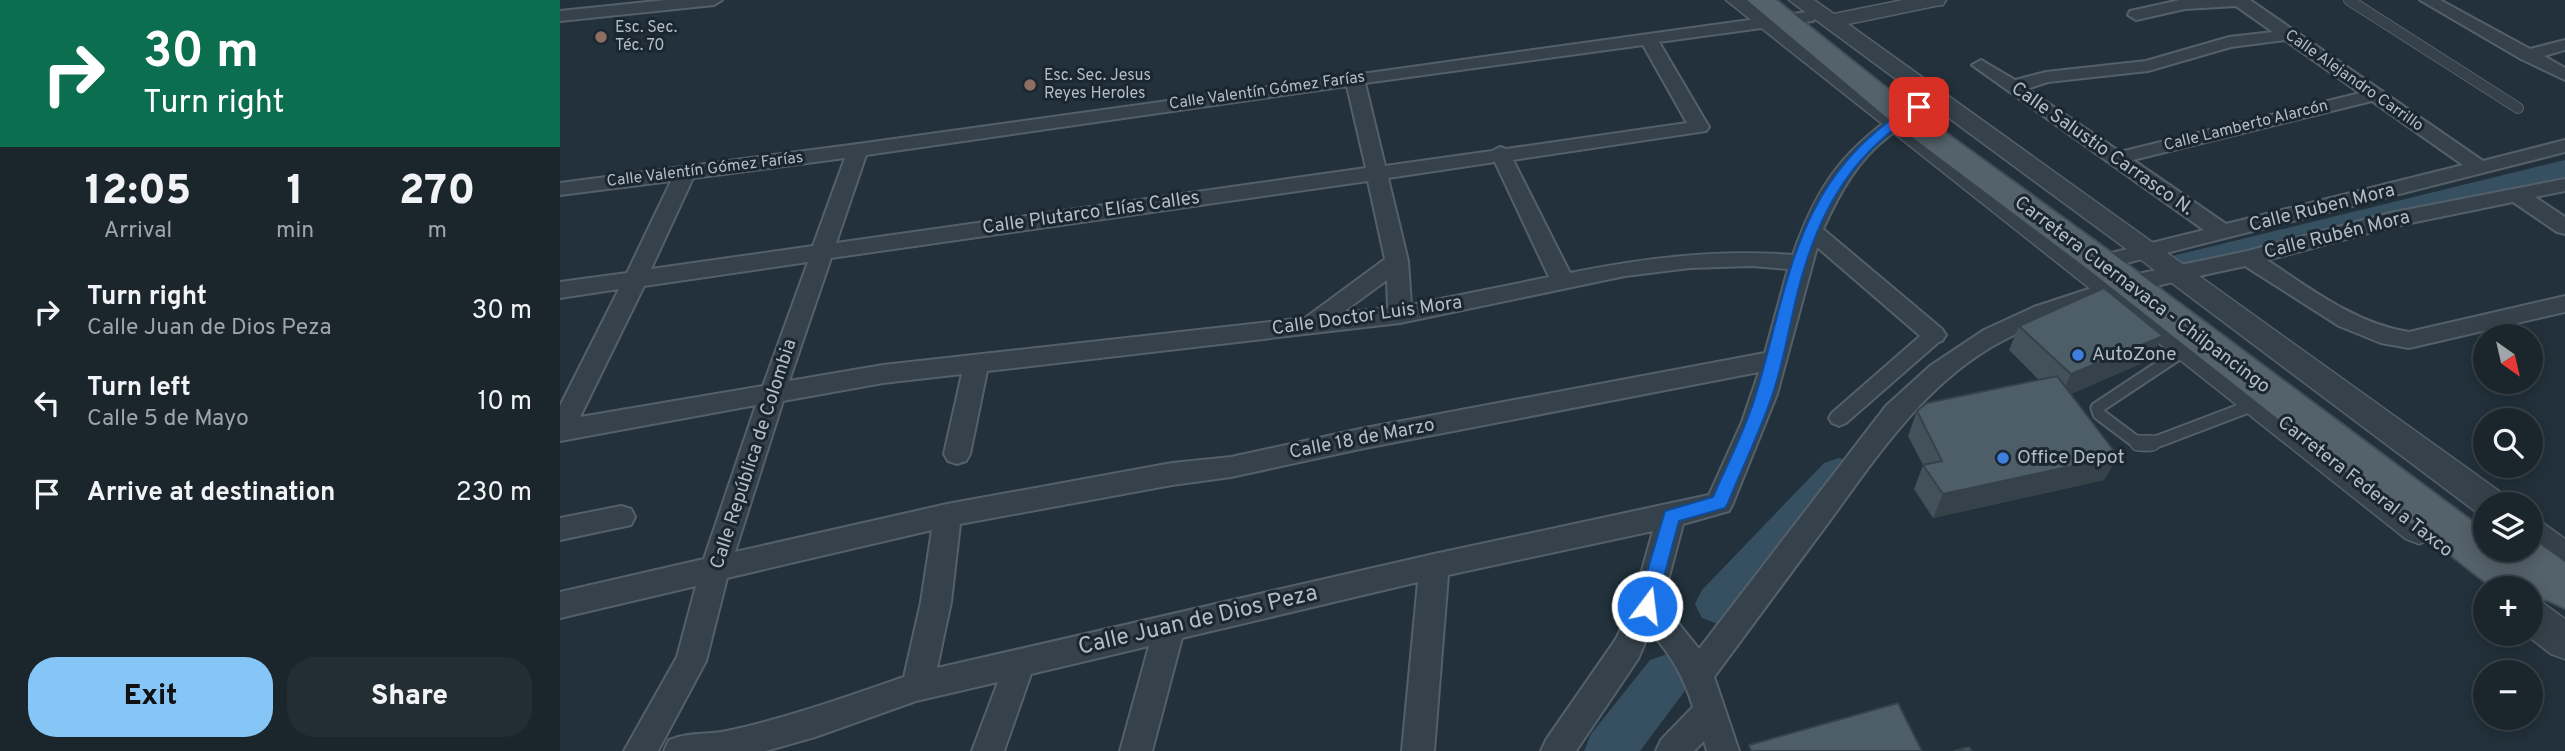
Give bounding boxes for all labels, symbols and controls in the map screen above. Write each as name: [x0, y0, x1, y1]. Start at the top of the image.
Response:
place label: Esc. Sec. Téc. 70: [615, 18, 677, 56]
text: 30 m: [143, 23, 259, 85]
street label: Calle Alejandro Carrillo: [2281, 26, 2427, 136]
icon: right: [28, 28, 119, 119]
marker: Esc. Sec. Téc. 70: [593, 29, 609, 45]
place label: Esc. Sec. Jesus Reyes Heroles: [1044, 66, 1151, 104]
street label: Calle Valentín Gómez Farías: [1168, 67, 1366, 115]
marker: Esc. Sec. Jesus Reyes Heroles: [1022, 77, 1038, 93]
pin: [1889, 77, 1949, 137]
street label: Calle Salustio Carrasco N.: [2006, 77, 2198, 221]
text: Turn right: [143, 84, 285, 124]
icon: arrive: [1900, 88, 1938, 126]
street label: Calle Lamberto Alarcón: [2162, 96, 2330, 156]
street label: Calle Valentín Gómez Farías: [606, 148, 804, 192]
text: 12:05: [85, 166, 191, 219]
text: 1: [287, 166, 304, 219]
text: 270: [399, 166, 475, 219]
street label: Calle Ruben Mora: [2247, 178, 2397, 238]
street label: Calle Plutarco Elías Calles: [981, 186, 1201, 240]
street label: Carretera Cuernavaca - Chilpancingo: [2009, 191, 2275, 399]
street label: Calle Rubén Mora: [2262, 205, 2412, 265]
text: Arrival: [104, 217, 172, 246]
text: min: [276, 217, 314, 246]
text: m: [427, 217, 447, 246]
text: Turn right: [87, 281, 207, 314]
street label: Calle Doctor Luis Mora: [1270, 291, 1464, 341]
icon: right: [28, 293, 66, 331]
text: 30 m: [472, 295, 532, 328]
text: Calle Juan de Dios Peza: [87, 314, 332, 343]
north arrow: [2473, 324, 2543, 394]
map controls: [2473, 324, 2543, 730]
street label: Calle República de Colombia: [705, 336, 803, 572]
place label: AutoZone: [2092, 343, 2176, 367]
marker: AutoZone: [2070, 347, 2086, 363]
text: Turn left: [87, 372, 191, 405]
icon: left: [28, 384, 66, 422]
text: 10 m: [477, 386, 532, 419]
text: Calle 5 de Mayo: [87, 405, 249, 434]
button: search: [2473, 408, 2543, 478]
street label: Carretera Federal a Taxco: [2272, 411, 2458, 563]
street label: Calle 18 de Marzo: [1287, 413, 1437, 465]
place label: Office Depot: [2017, 446, 2125, 470]
marker: Office Depot: [1995, 450, 2011, 466]
icon: arrive: [28, 475, 66, 513]
text: Arrive at destination: [87, 477, 335, 510]
text: 230 m: [456, 477, 532, 510]
button: layers: [2473, 492, 2543, 562]
position arrow: [1610, 569, 1684, 643]
button: +: [2473, 576, 2543, 646]
street label: Calle Juan de Dios Peza: [1076, 579, 1320, 663]
button: Exit: [28, 657, 273, 737]
button: Share: [287, 657, 532, 737]
button: −: [2473, 660, 2543, 730]

